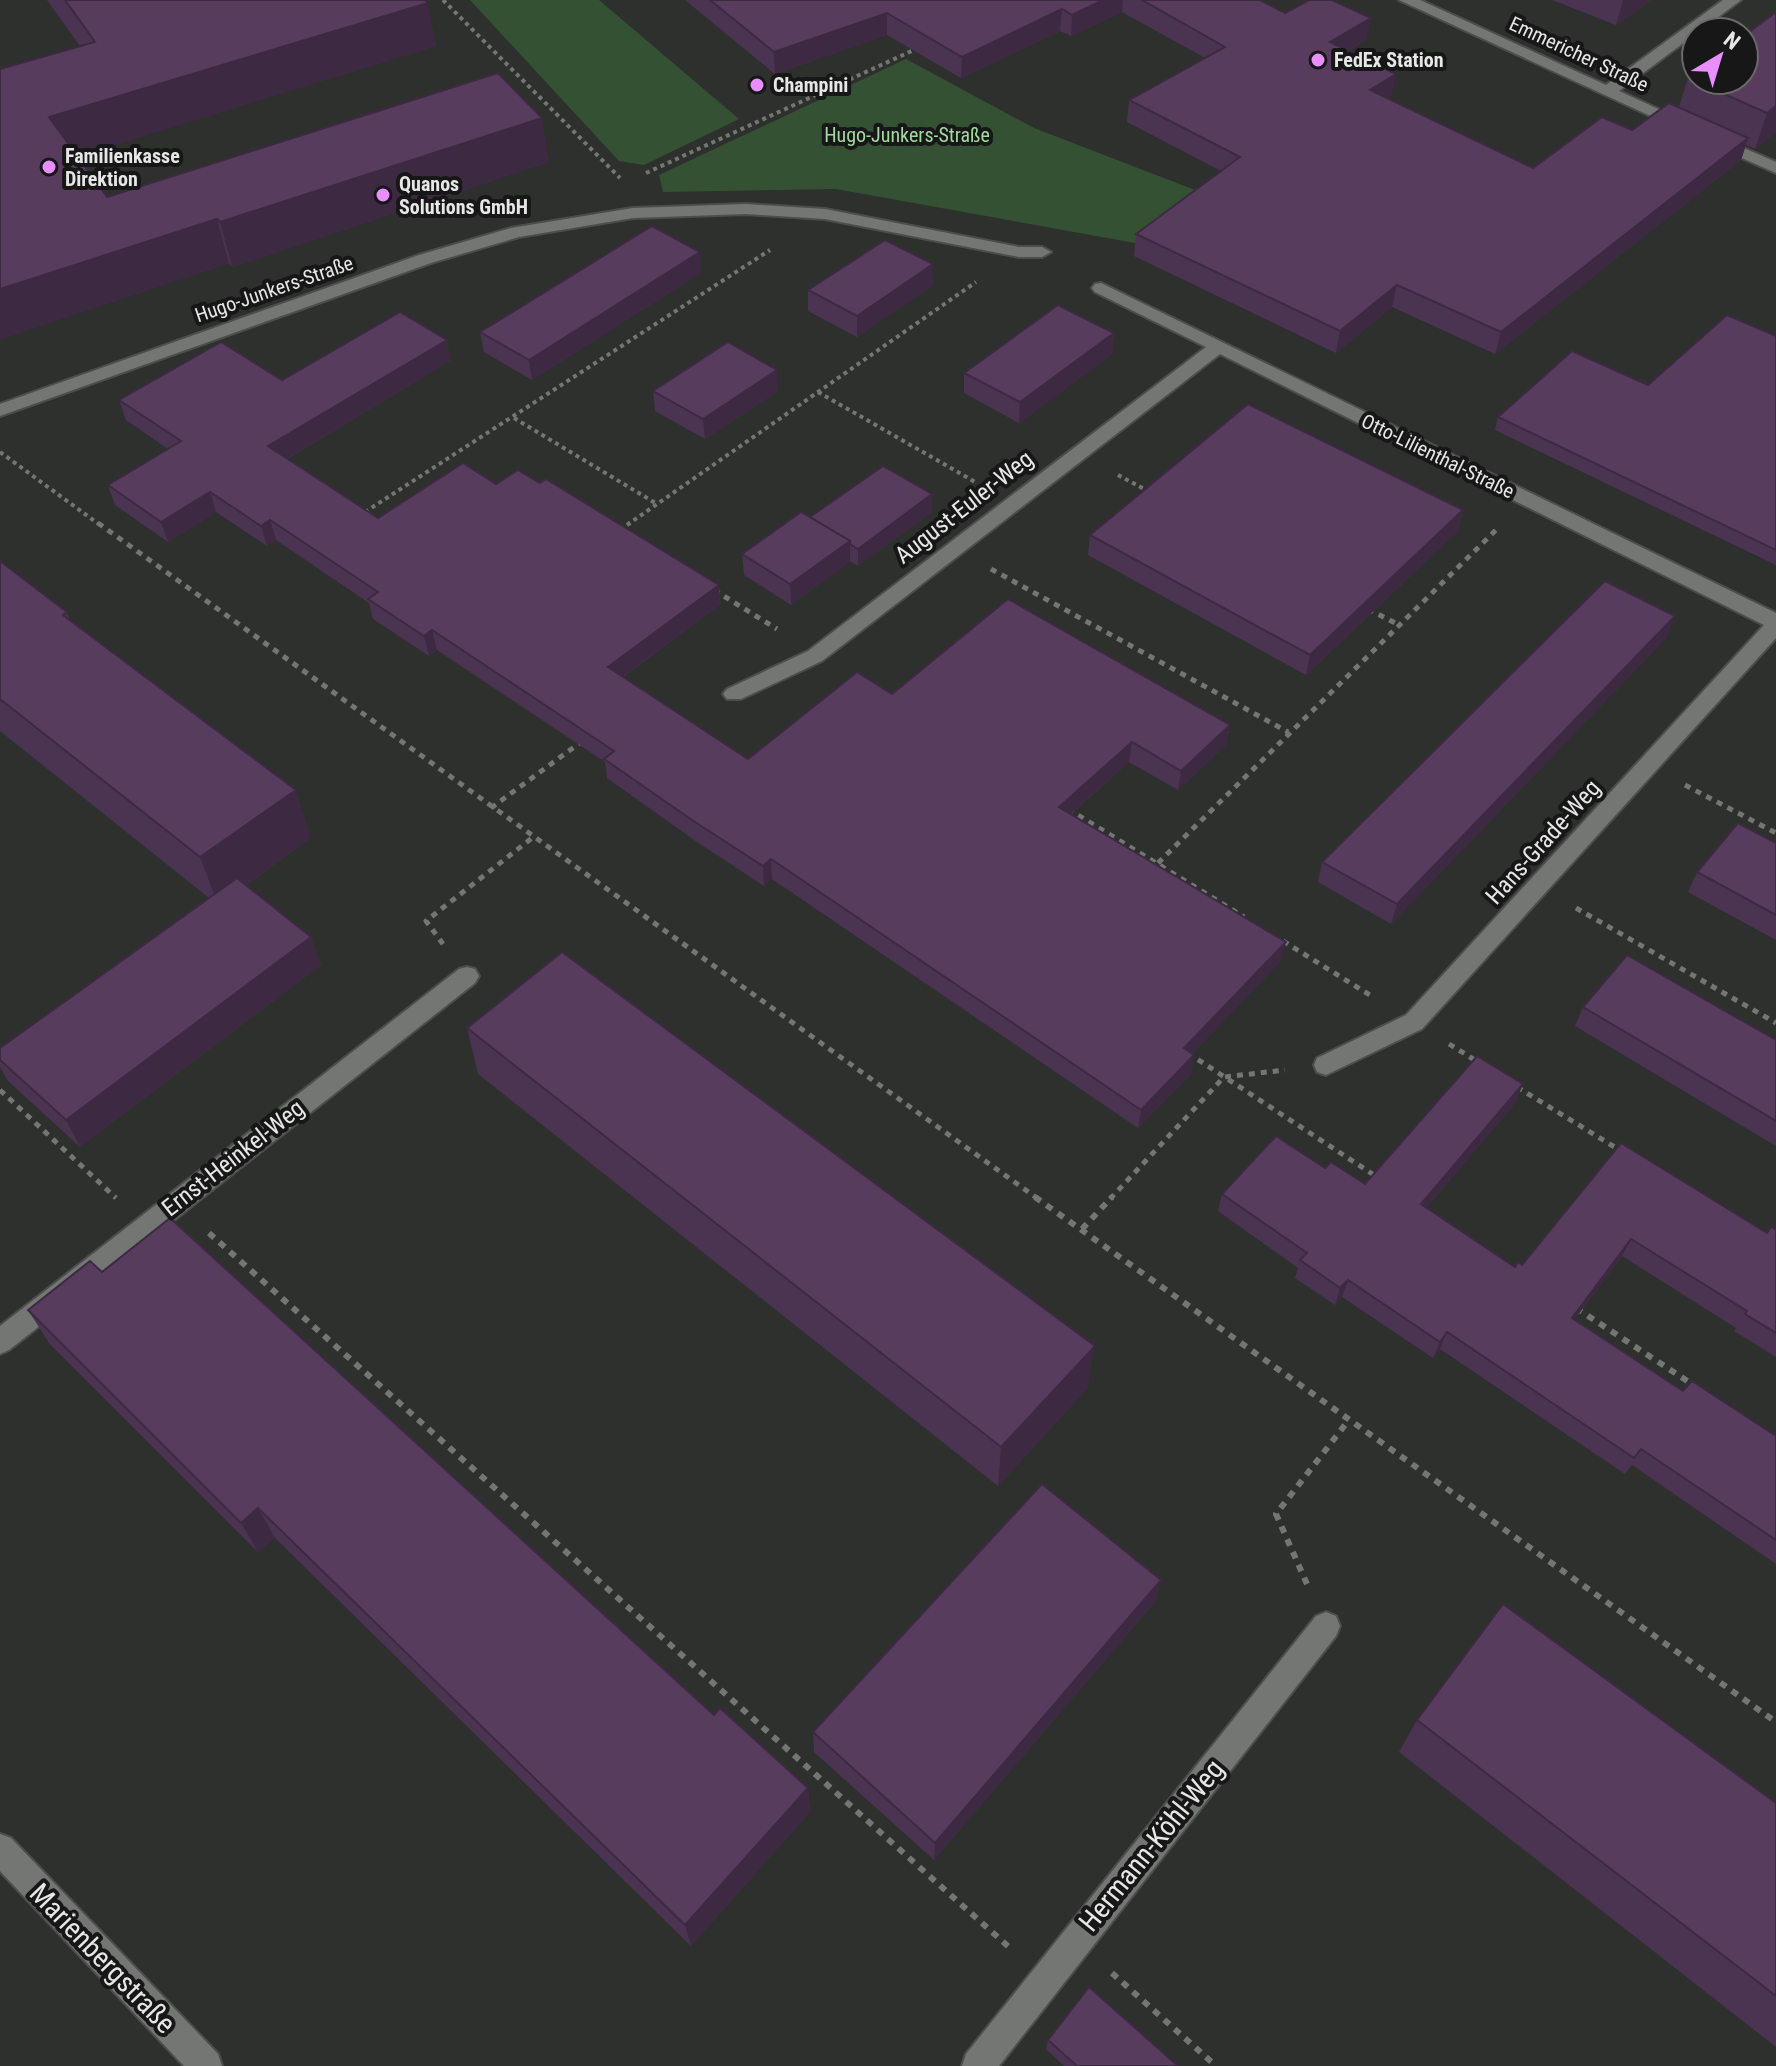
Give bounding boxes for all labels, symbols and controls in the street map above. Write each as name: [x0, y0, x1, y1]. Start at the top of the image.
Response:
street label: Emmericher Straße: [1506, 11, 1652, 97]
north arrow: [1680, 16, 1760, 96]
text: N: [1719, 27, 1745, 55]
place label: FedEx Station: [1334, 48, 1444, 72]
marker: FedEx Station: [1309, 51, 1327, 69]
place label: Champini: [773, 73, 848, 97]
marker: Champini: [748, 76, 766, 94]
park label: Hugo-Junkers-Straße: [824, 123, 990, 147]
place label: Familienkasse Direktion: [65, 144, 180, 191]
marker: Familienkasse Direktion: [40, 158, 58, 176]
place label: Quanos Solutions GmbH: [399, 172, 528, 219]
marker: Quanos Solutions GmbH: [374, 186, 392, 204]
street label: Hugo-Junkers-Straße: [192, 251, 356, 327]
street label: Otto-Lilienthal-Straße: [1358, 409, 1518, 503]
street label: August-Euler-Weg: [890, 445, 1038, 569]
street label: Hans-Grade-Weg: [1480, 774, 1606, 910]
street label: Ernst-Heinkel-Weg: [156, 1094, 310, 1222]
street label: Hermann-Köhl-Weg: [1072, 1753, 1231, 1938]
street label: Marienbergstraße: [23, 1877, 182, 2040]

